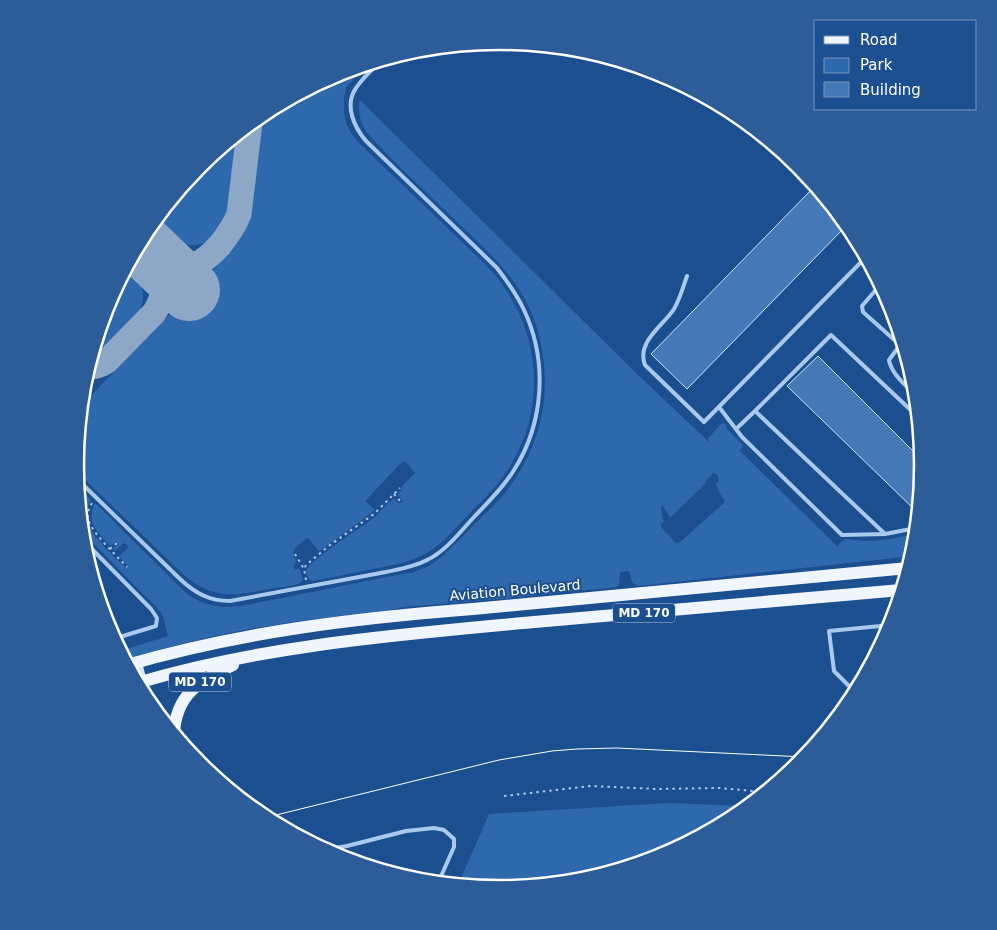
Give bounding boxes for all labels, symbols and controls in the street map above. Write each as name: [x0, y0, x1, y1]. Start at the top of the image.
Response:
legend: [814, 20, 977, 110]
text: Road: [860, 31, 898, 49]
text: Park: [860, 56, 893, 74]
text: Building: [860, 81, 921, 99]
street label: Aviation Boulevard: [449, 576, 581, 604]
road number: MD 170: [613, 604, 675, 622]
road number: MD 170: [169, 672, 231, 692]

